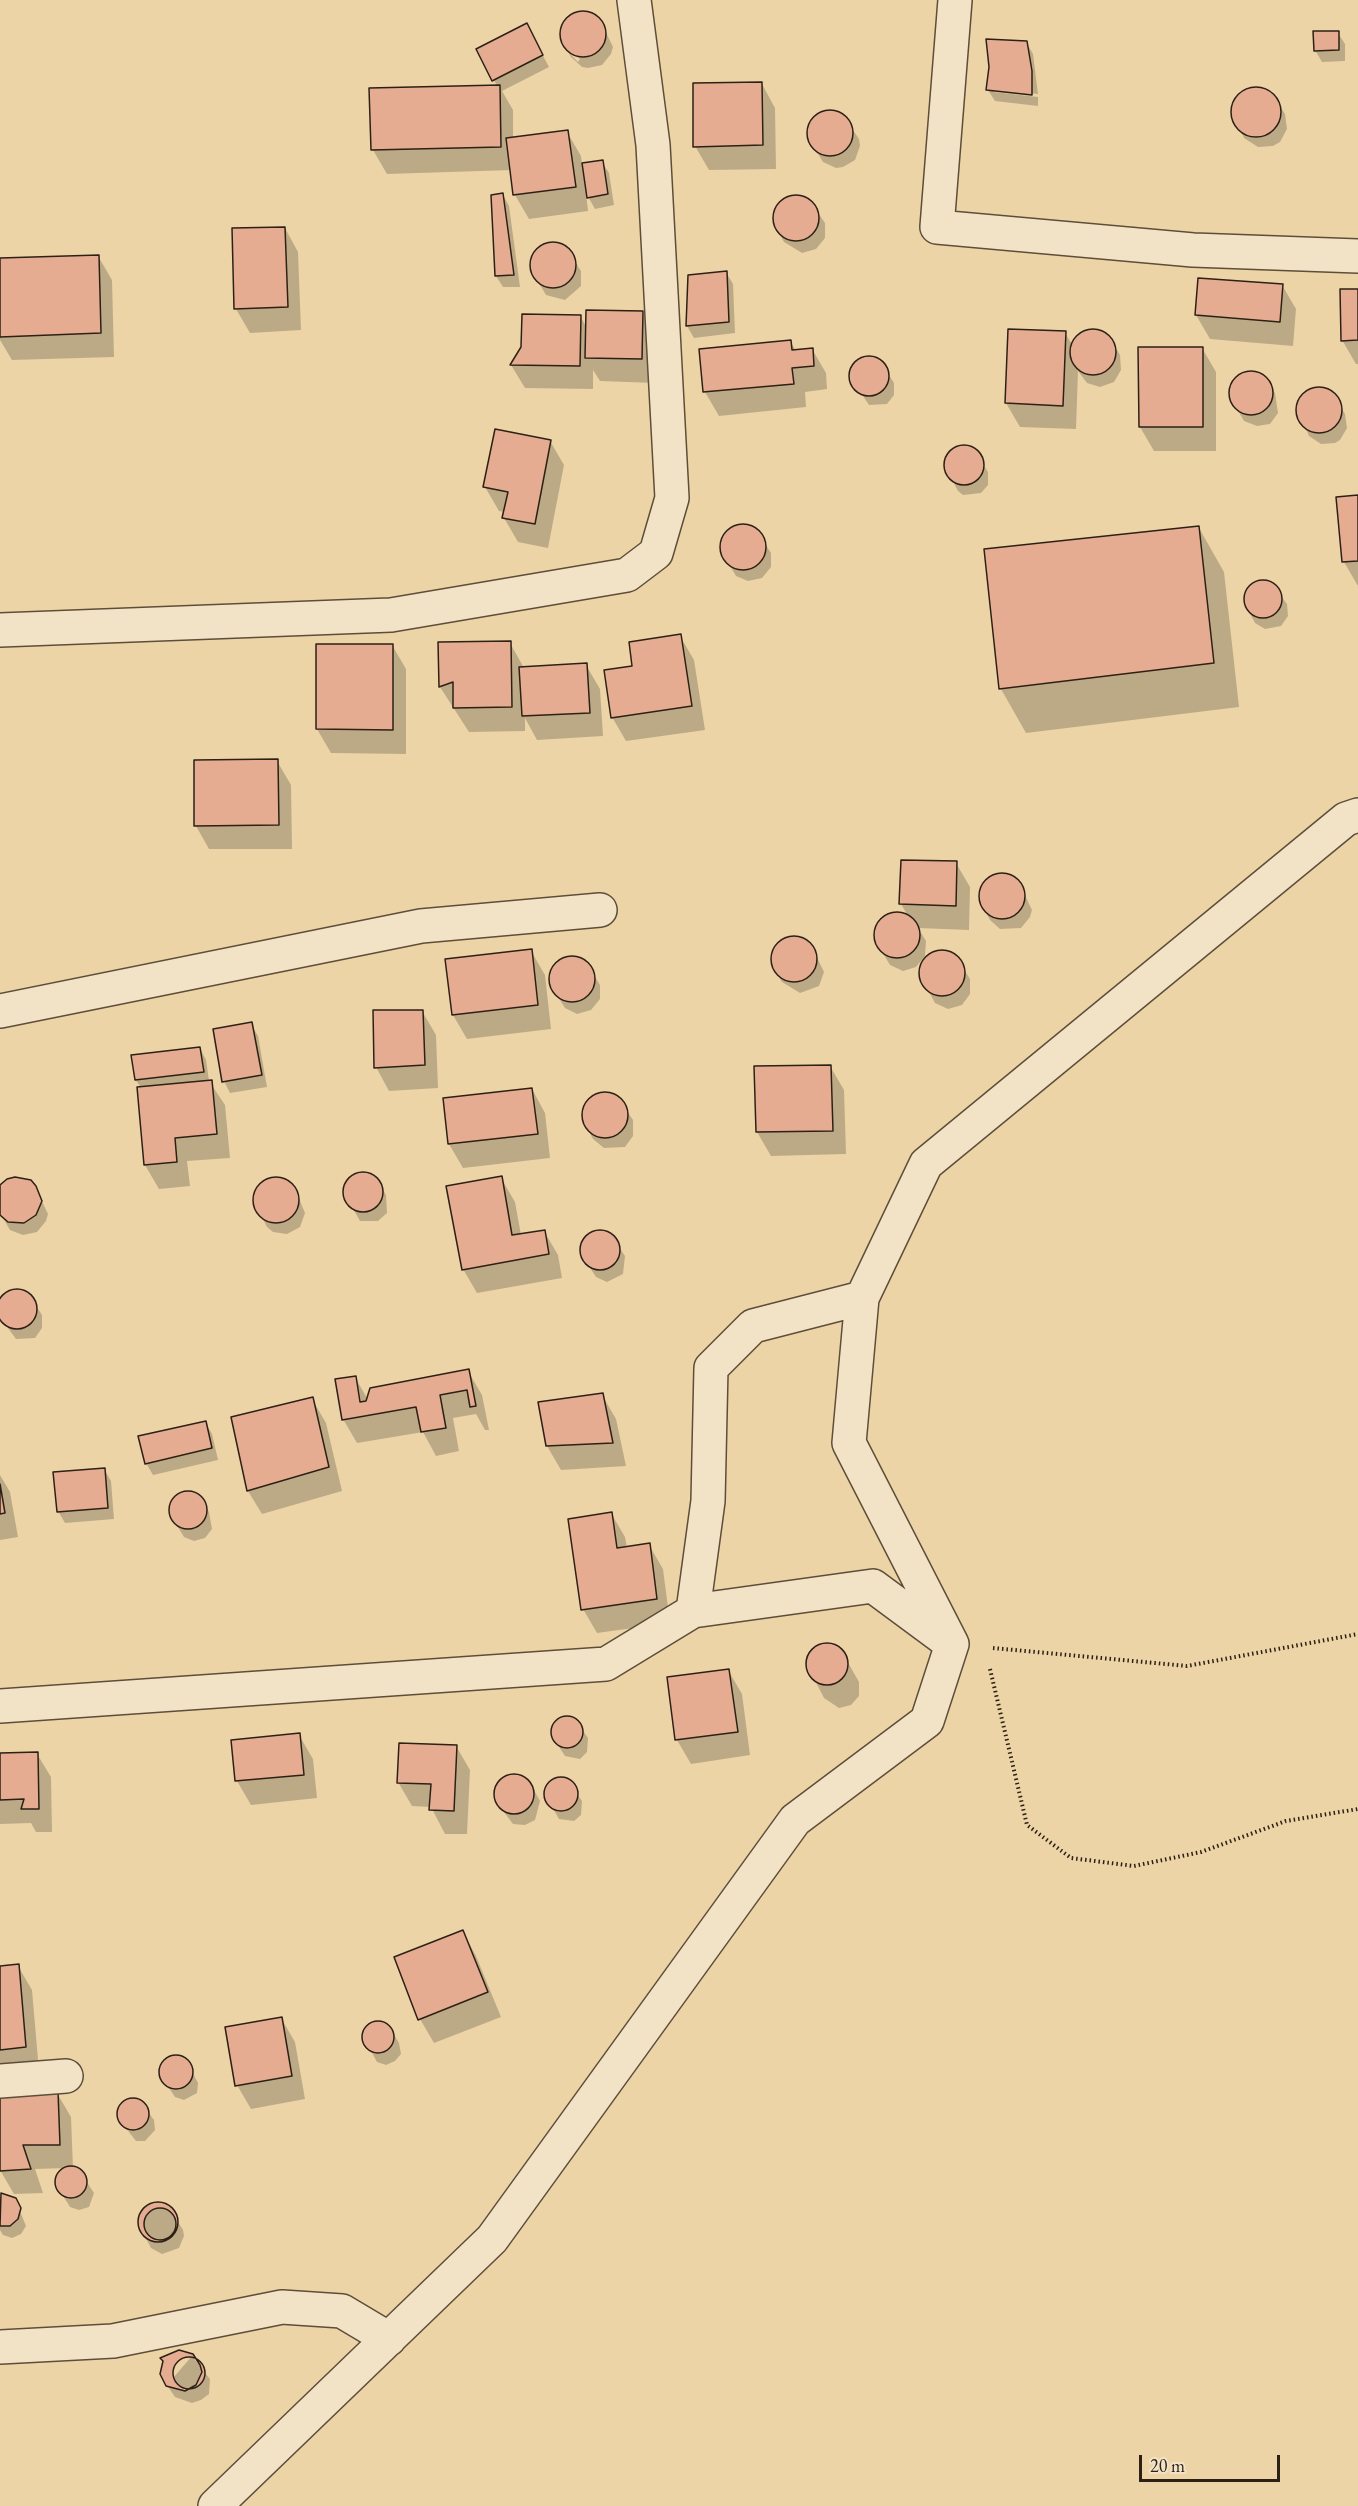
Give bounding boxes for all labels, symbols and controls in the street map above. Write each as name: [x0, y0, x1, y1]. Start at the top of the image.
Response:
scale bar: [1142, 2443, 1283, 2481]
text: 20 m: [1150, 2454, 1185, 2477]

